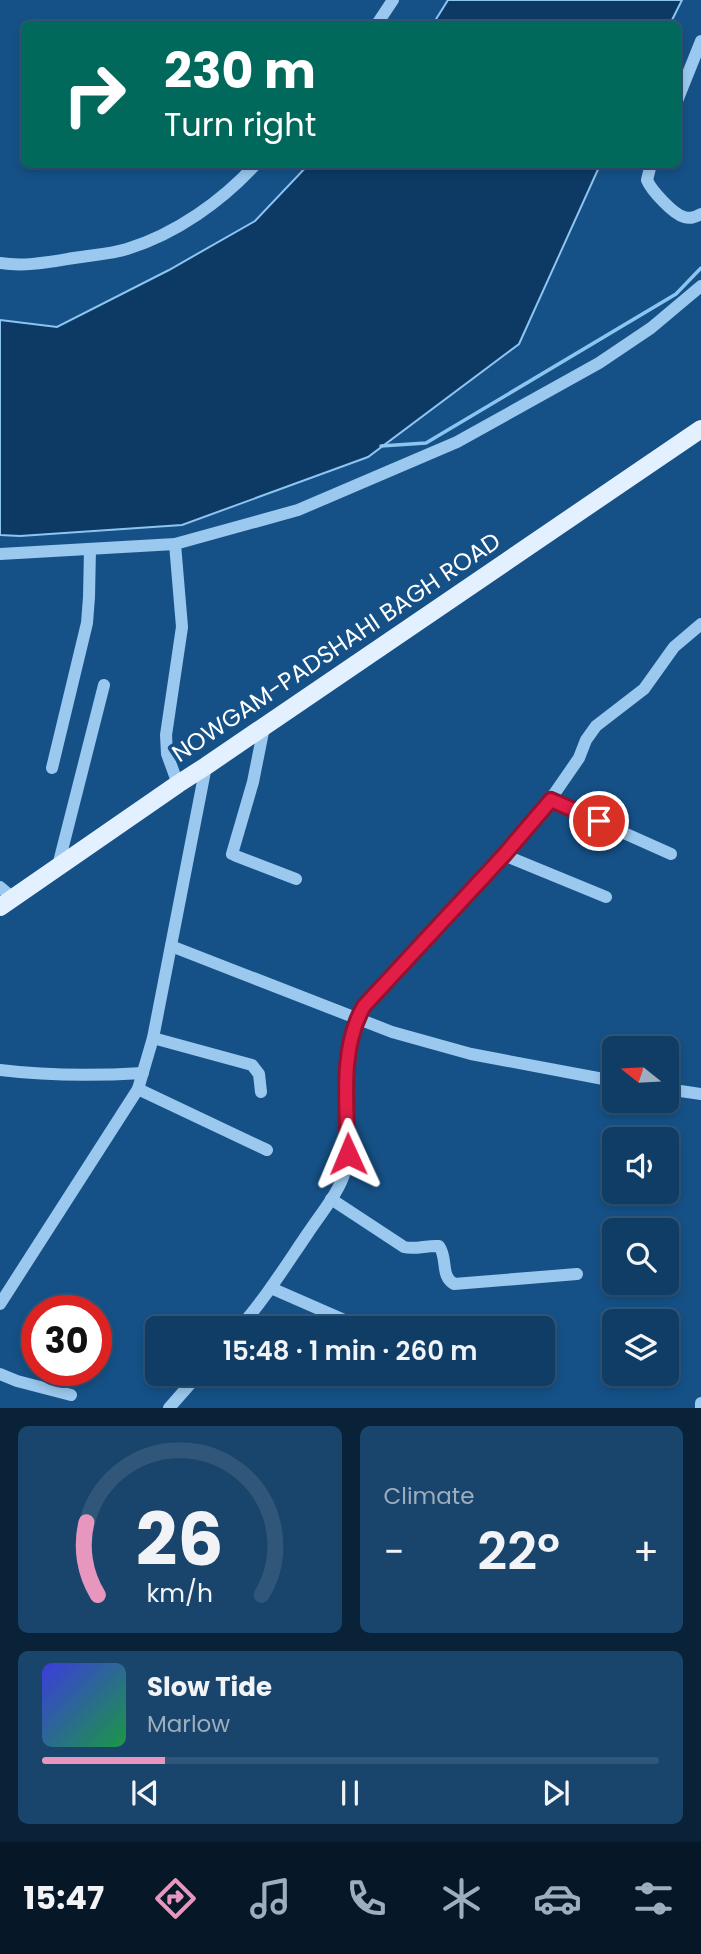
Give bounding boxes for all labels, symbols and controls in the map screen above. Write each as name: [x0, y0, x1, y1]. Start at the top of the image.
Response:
text: 230 m: [164, 37, 316, 105]
icon: right: [49, 49, 140, 140]
text: Turn right: [164, 102, 316, 147]
street label: NOWGAM-PADSHAHI BAGH ROAD: [165, 524, 507, 770]
pin: [569, 791, 629, 851]
icon: arrive: [580, 802, 618, 840]
north arrow: [602, 1036, 679, 1113]
map controls: [602, 1036, 679, 1386]
position arrow: [311, 1117, 385, 1191]
button: sound: [602, 1127, 679, 1204]
button: search: [602, 1218, 679, 1295]
speed limit sign: 30: [21, 1295, 112, 1386]
button: layers: [602, 1309, 679, 1386]
text: 15:48 · 1 min · 260 m: [223, 1333, 477, 1369]
text: Climate: [384, 1480, 474, 1512]
text: 26: [136, 1490, 224, 1591]
text: 22°: [477, 1515, 560, 1588]
text: −: [384, 1525, 404, 1578]
text: +: [633, 1525, 659, 1578]
text: km/h: [146, 1576, 213, 1611]
text: Slow Tide: [147, 1669, 272, 1705]
text: Marlow: [147, 1708, 230, 1740]
icon: previous: [126, 1774, 164, 1812]
icon: pause: [331, 1774, 369, 1812]
icon: next: [537, 1774, 575, 1812]
icon: directions: [151, 1874, 200, 1923]
icon: music: [246, 1874, 295, 1923]
icon: phone: [342, 1874, 391, 1923]
icon: climate: [437, 1874, 486, 1923]
icon: car: [533, 1874, 582, 1923]
icon: filters: [629, 1874, 678, 1923]
text: 15:47: [23, 1875, 104, 1920]

